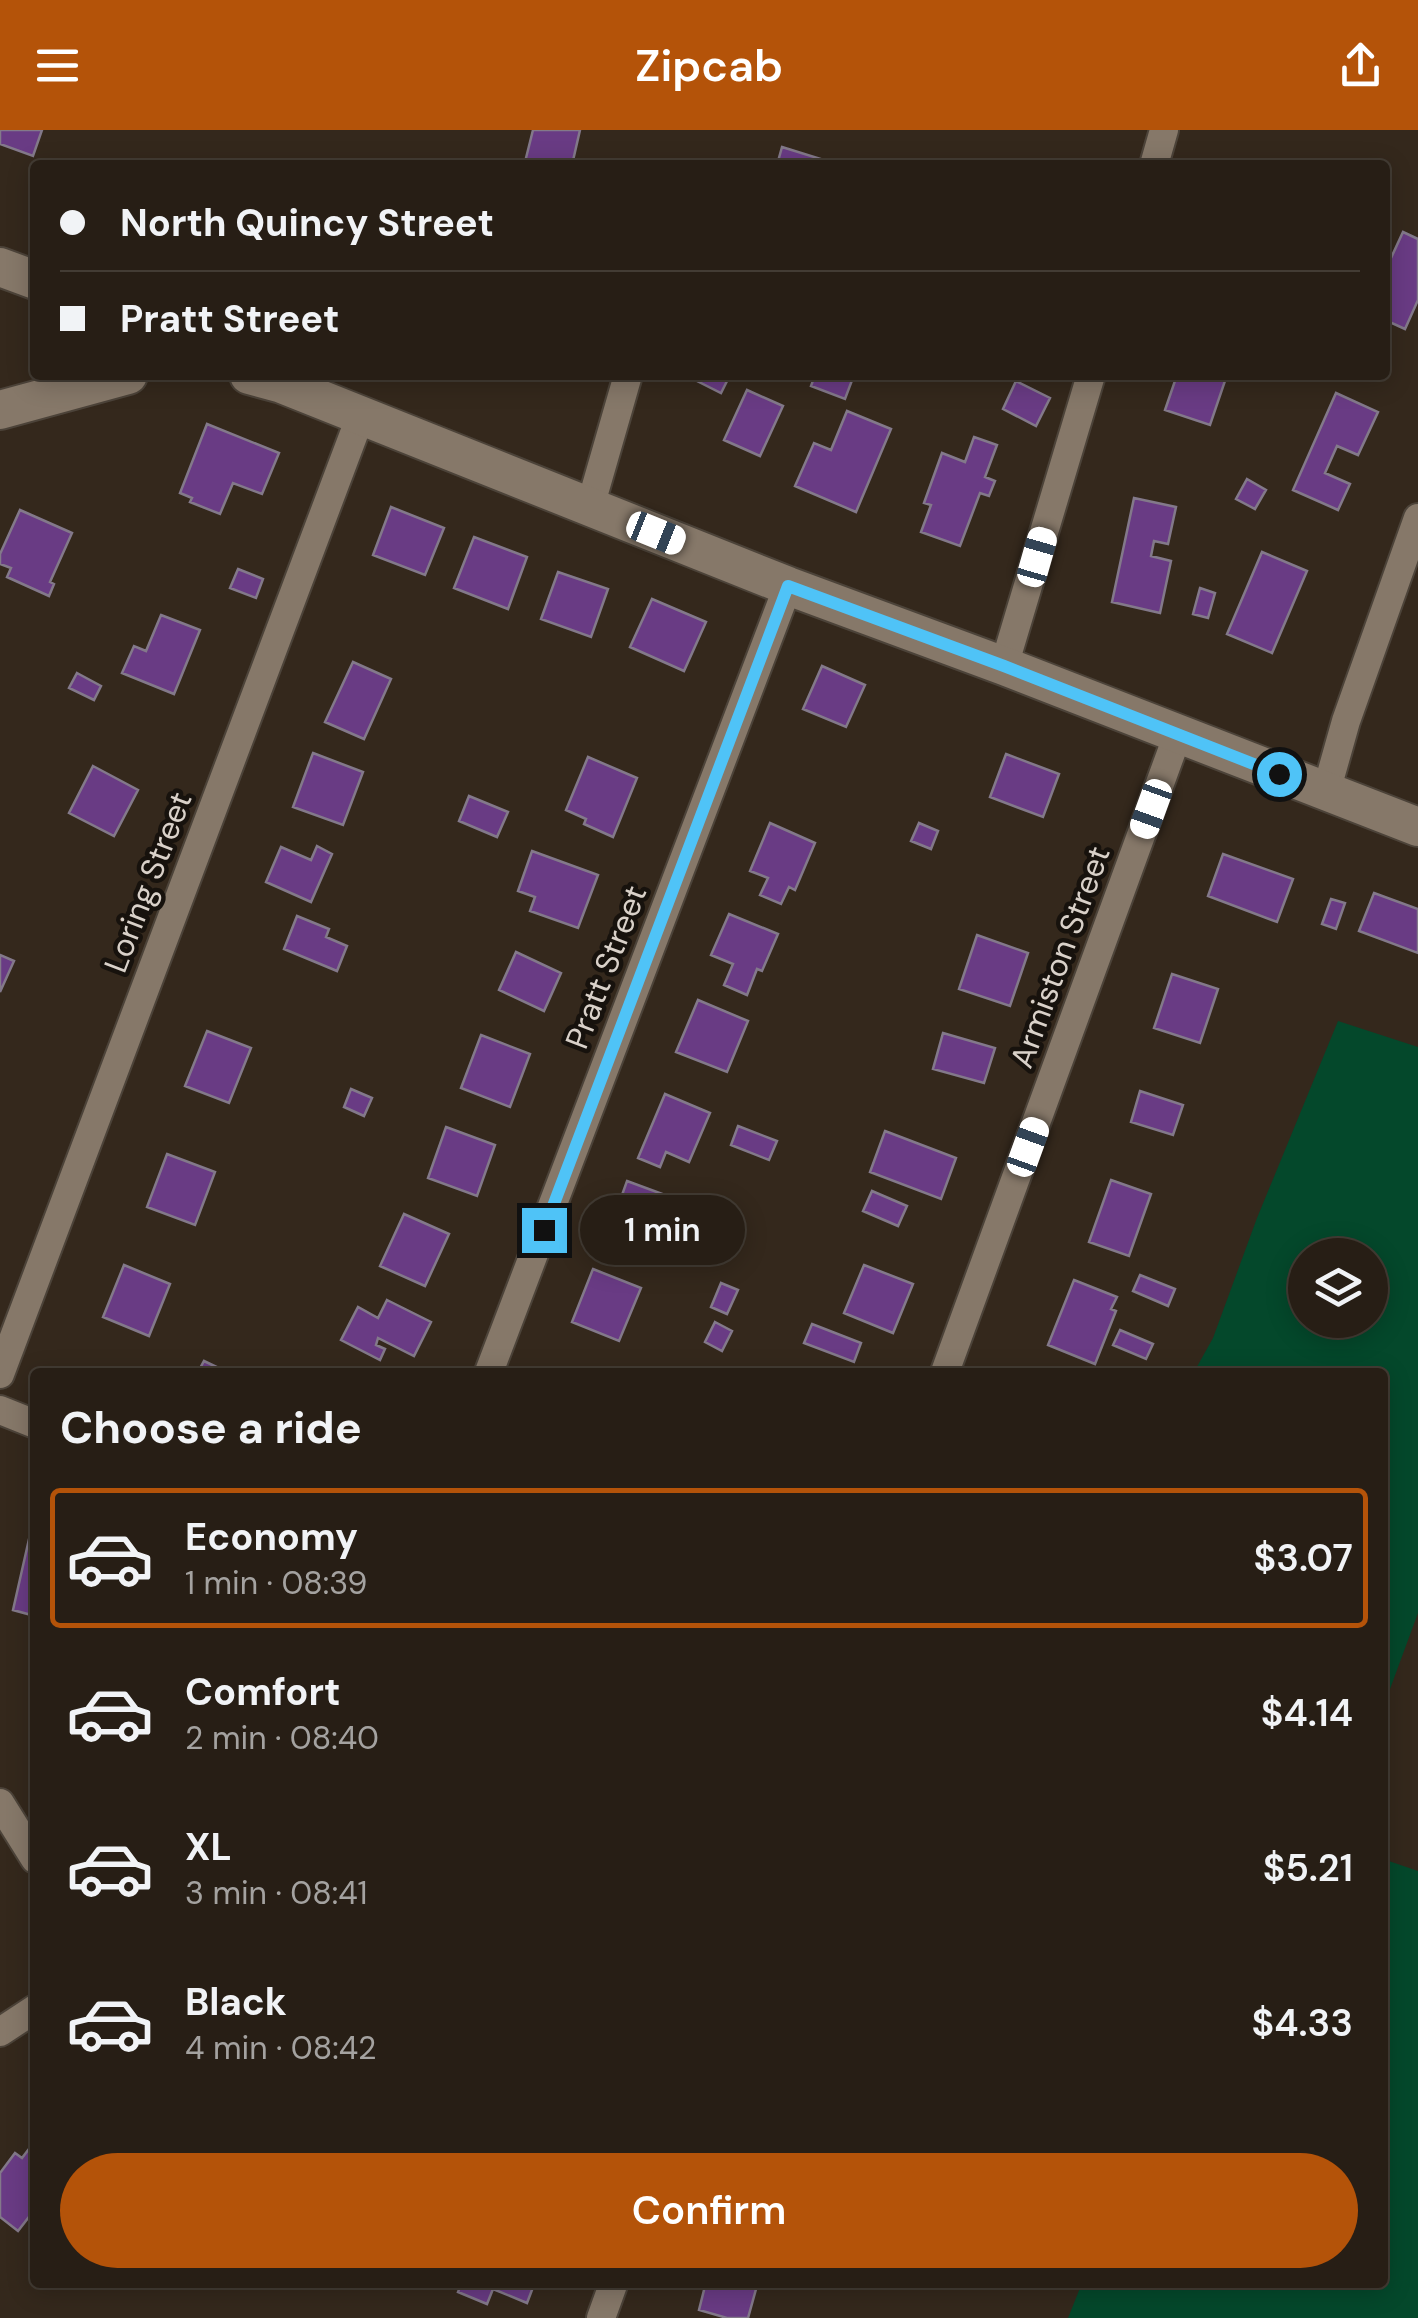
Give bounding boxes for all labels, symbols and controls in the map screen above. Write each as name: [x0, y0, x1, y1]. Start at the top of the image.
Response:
text: Zipcab: [635, 36, 783, 95]
icon: menu: [30, 38, 85, 93]
icon: share: [1333, 38, 1388, 93]
text: North Quincy Street: [120, 198, 494, 248]
text: Pratt Street: [120, 294, 339, 344]
car: [623, 508, 689, 558]
car: [1014, 524, 1060, 590]
route start: [1257, 752, 1302, 797]
car: [1127, 776, 1175, 842]
street label: Loring Street: [94, 786, 202, 978]
street label: Armiston Street: [1000, 840, 1120, 1074]
street label: Pratt Street: [556, 879, 656, 1055]
car: [1004, 1114, 1052, 1180]
callout: 1 min: [579, 1195, 744, 1265]
route end: [522, 1208, 567, 1253]
text: 1 min: [624, 1209, 701, 1251]
map controls: [1288, 1238, 1388, 1338]
button: layers: [1288, 1238, 1388, 1338]
text: Choose a ride: [60, 1398, 362, 1457]
text: Economy: [185, 1512, 358, 1562]
icon: car: [65, 1513, 155, 1603]
text: $3.07: [1254, 1533, 1353, 1583]
text: 1 min · 08:39: [185, 1562, 367, 1604]
text: Comfort: [185, 1667, 341, 1717]
icon: car: [65, 1668, 155, 1758]
text: $4.14: [1261, 1688, 1353, 1738]
text: 2 min · 08:40: [185, 1717, 379, 1759]
text: XL: [185, 1822, 232, 1872]
icon: car: [65, 1823, 155, 1913]
text: $5.21: [1263, 1843, 1353, 1893]
text: 3 min · 08:41: [185, 1872, 368, 1914]
text: Black: [185, 1977, 287, 2027]
icon: car: [65, 1978, 155, 2068]
text: $4.33: [1252, 1998, 1353, 2048]
text: 4 min · 08:42: [185, 2027, 377, 2069]
button: Confirm: [60, 2153, 1358, 2268]

